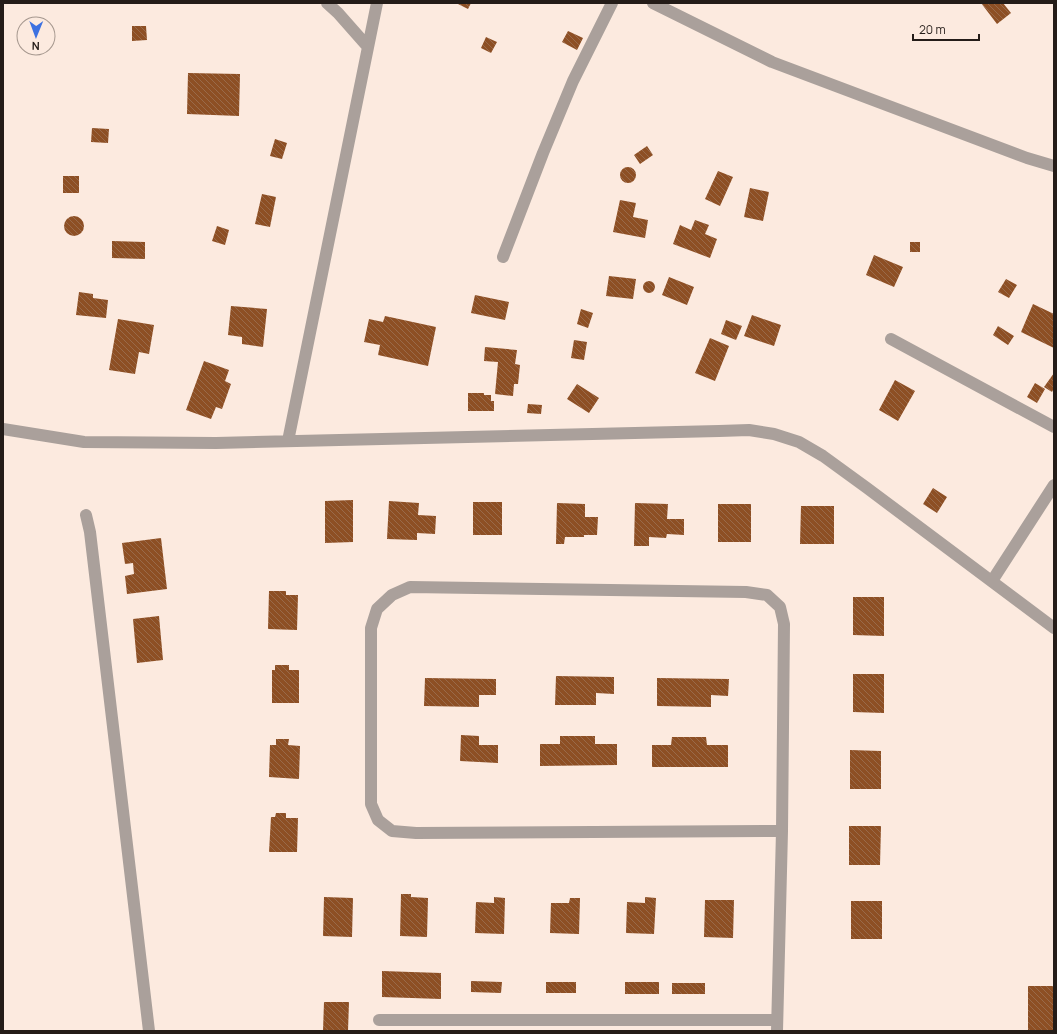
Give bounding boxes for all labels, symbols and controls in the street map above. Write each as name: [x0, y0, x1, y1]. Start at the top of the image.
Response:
north arrow: [16, 16, 56, 56]
scale bar: [913, 16, 979, 42]
text: 20 m: [919, 21, 946, 38]
text: N: [32, 39, 40, 54]

